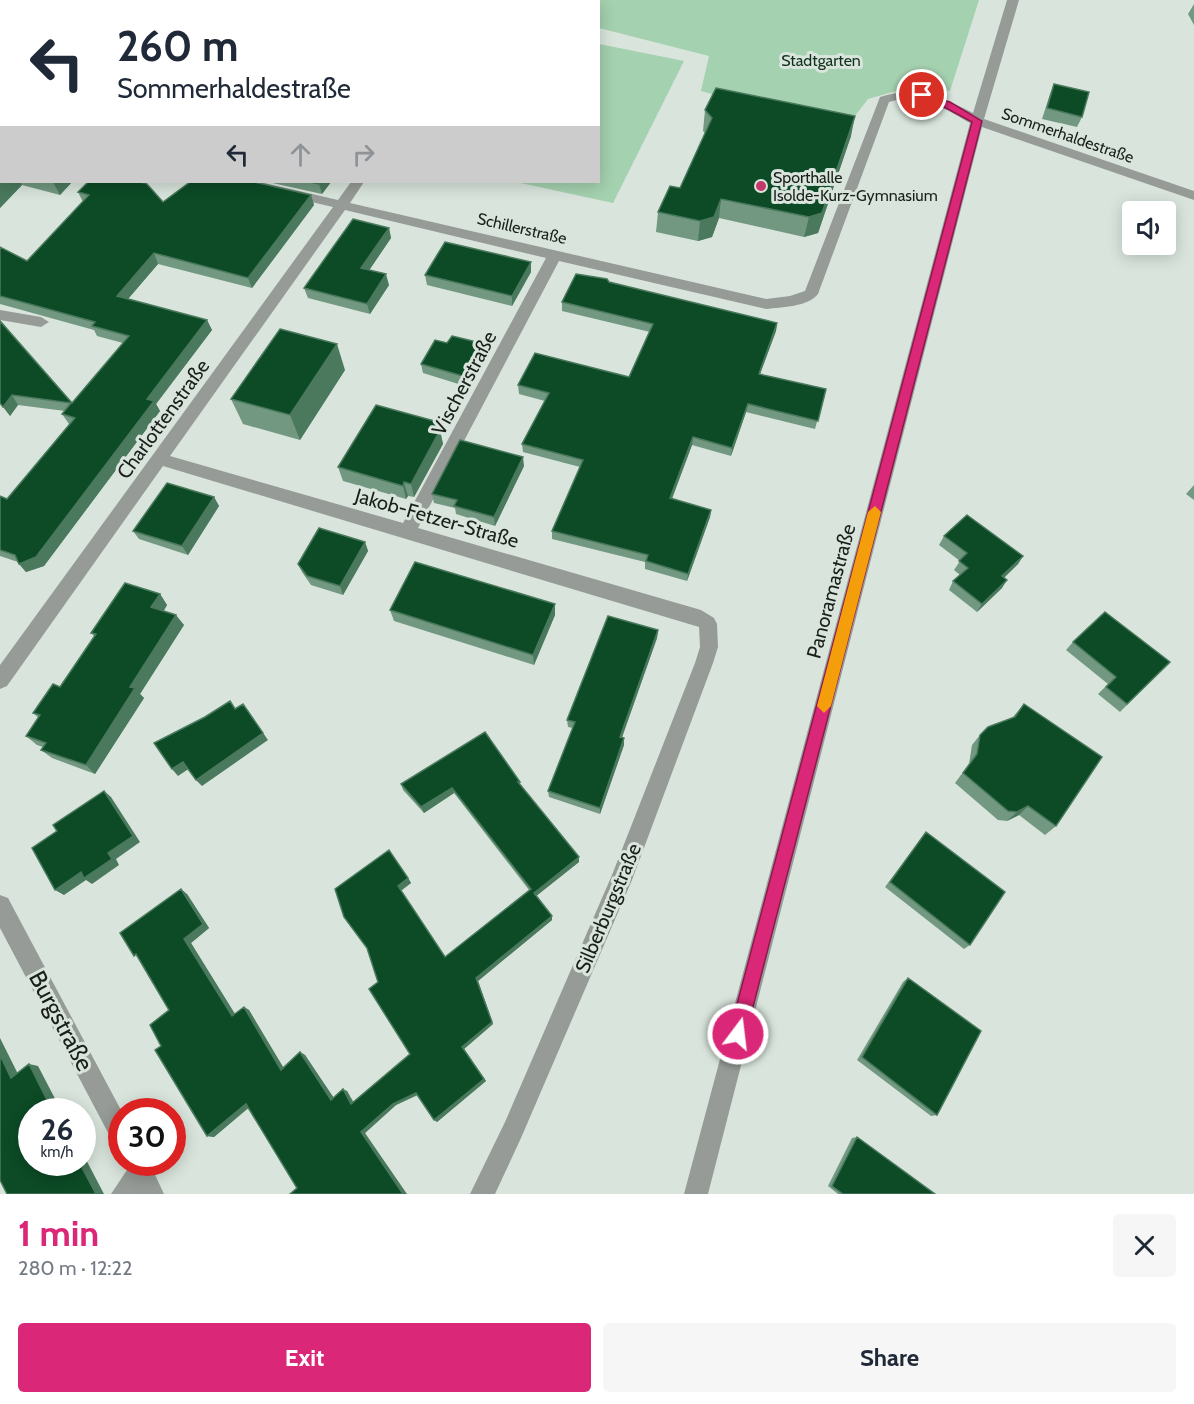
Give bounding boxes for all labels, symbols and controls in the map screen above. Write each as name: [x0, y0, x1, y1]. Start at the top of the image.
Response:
text: 260 m: [117, 20, 238, 72]
icon: left: [18, 24, 96, 102]
park label: Stadtgarten: [781, 51, 861, 70]
pin: [896, 69, 947, 120]
text: Sommerhaldestraße: [117, 72, 351, 105]
icon: arrive: [905, 78, 938, 111]
street label: Sommerhaldestraße: [999, 104, 1136, 167]
icon: left: [221, 138, 254, 171]
icon: ahead: [284, 138, 317, 171]
icon: right: [347, 138, 380, 171]
place label: Sporthalle Isolde-Kurz-Gymnasium: [773, 168, 938, 205]
marker: Sporthalle Isolde-Kurz-Gymnasium: [754, 179, 768, 193]
map controls: [1122, 201, 1176, 255]
button: sound: [1122, 201, 1176, 255]
street label: Schillerstraße: [475, 209, 569, 248]
street label: Vischerstraße: [427, 327, 501, 439]
street label: Charlottenstraße: [112, 355, 214, 483]
street label: Jakob-Fetzer-Straße: [351, 483, 522, 553]
street label: Panoramastraße: [802, 521, 860, 661]
street label: Silberburgstraße: [570, 840, 646, 976]
street label: Burgstraße: [23, 966, 100, 1076]
position arrow: [706, 1002, 770, 1066]
speed limit sign: 30: [108, 1098, 186, 1176]
text: 26: [41, 1111, 73, 1148]
text: km/h: [41, 1143, 73, 1161]
text: 1 min: [18, 1211, 99, 1255]
button: close: [1113, 1214, 1176, 1277]
text: 280 m · 12:22: [18, 1256, 132, 1280]
button: Exit: [18, 1323, 591, 1392]
button: Share: [603, 1323, 1176, 1392]

